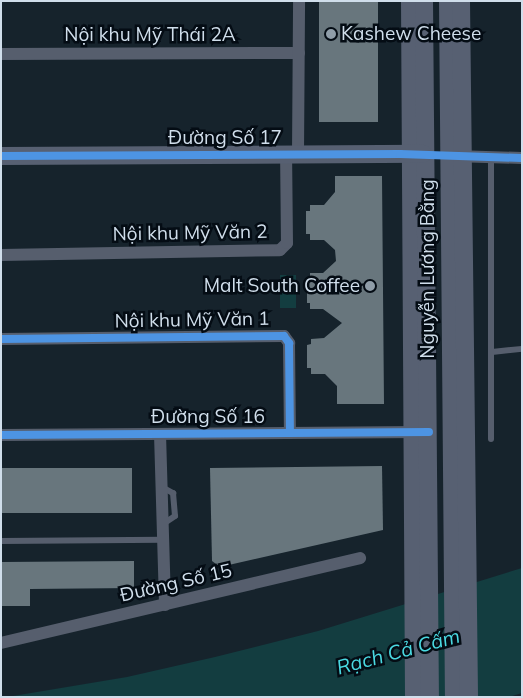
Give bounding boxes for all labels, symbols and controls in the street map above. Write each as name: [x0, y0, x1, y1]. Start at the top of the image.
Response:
place label: Kashew Cheese: [341, 23, 481, 45]
street label: Nội khu Mỹ Thái 2A: [64, 24, 236, 46]
marker: Kashew Cheese: [325, 28, 337, 40]
street label: Đường Số 17: [168, 127, 282, 149]
street label: Nguyễn Lương Bằng: [417, 179, 439, 359]
street label: Nội khu Mỹ Văn 2: [112, 220, 268, 246]
place label: Malt South Coffee: [204, 275, 360, 297]
marker: Malt South Coffee: [364, 280, 376, 292]
street label: Nội khu Mỹ Văn 1: [114, 307, 270, 333]
street label: Đường Số 16: [151, 406, 265, 428]
street label: Đường Số 15: [118, 559, 234, 607]
water label: Rạch Cả Cấm: [334, 623, 462, 679]

